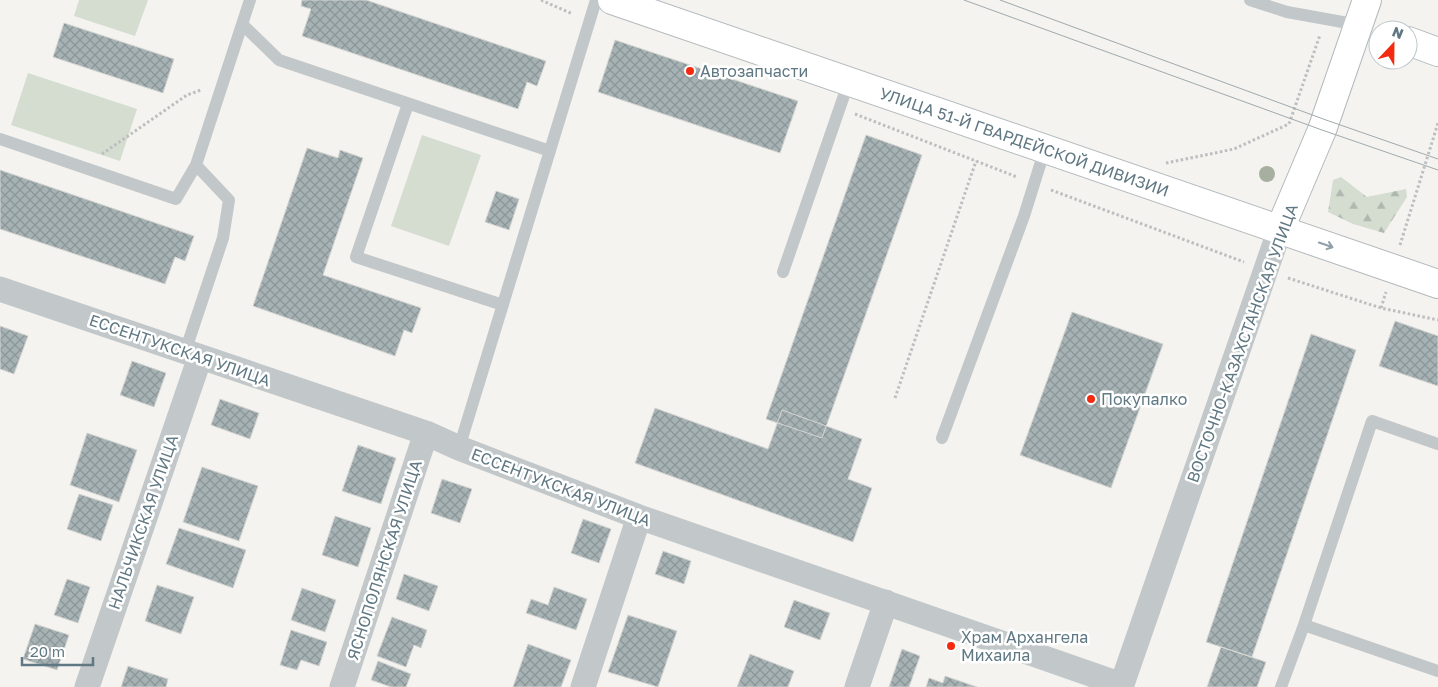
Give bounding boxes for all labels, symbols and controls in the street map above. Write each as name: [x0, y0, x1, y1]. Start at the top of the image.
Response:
north arrow: [1368, 20, 1418, 70]
text: N: [1390, 23, 1406, 42]
place label: Автозапчасти: [700, 61, 808, 81]
marker: Автозапчасти: [684, 65, 696, 77]
street label: УЛИЦА 51-Й ГВАРДЕЙСКОЙ ДИВИЗИИ: [877, 83, 1172, 201]
street label: ВОСТОЧНО-КАЗАХСТАНСКАЯ УЛИЦА: [1182, 201, 1302, 485]
one-way arrow: [1318, 241, 1333, 250]
street label: ЕССЕНТУКСКАЯ УЛИЦА: [87, 310, 273, 391]
place label: Покупалко: [1101, 389, 1187, 409]
marker: Покупалко: [1085, 393, 1097, 405]
street label: НАЛЬЧИКСКАЯ УЛИЦА: [104, 432, 182, 612]
street label: ЕССЕНТУКСКАЯ УЛИЦА: [469, 444, 654, 531]
street label: ЯСНОПОЛЯНСКАЯ УЛИЦА: [342, 457, 426, 663]
place label: Храм Архангела Михаила: [961, 627, 1088, 665]
scale bar: [22, 634, 94, 666]
marker: Храм Архангела Михаила: [945, 640, 957, 652]
text: 20 m: [30, 642, 65, 660]

